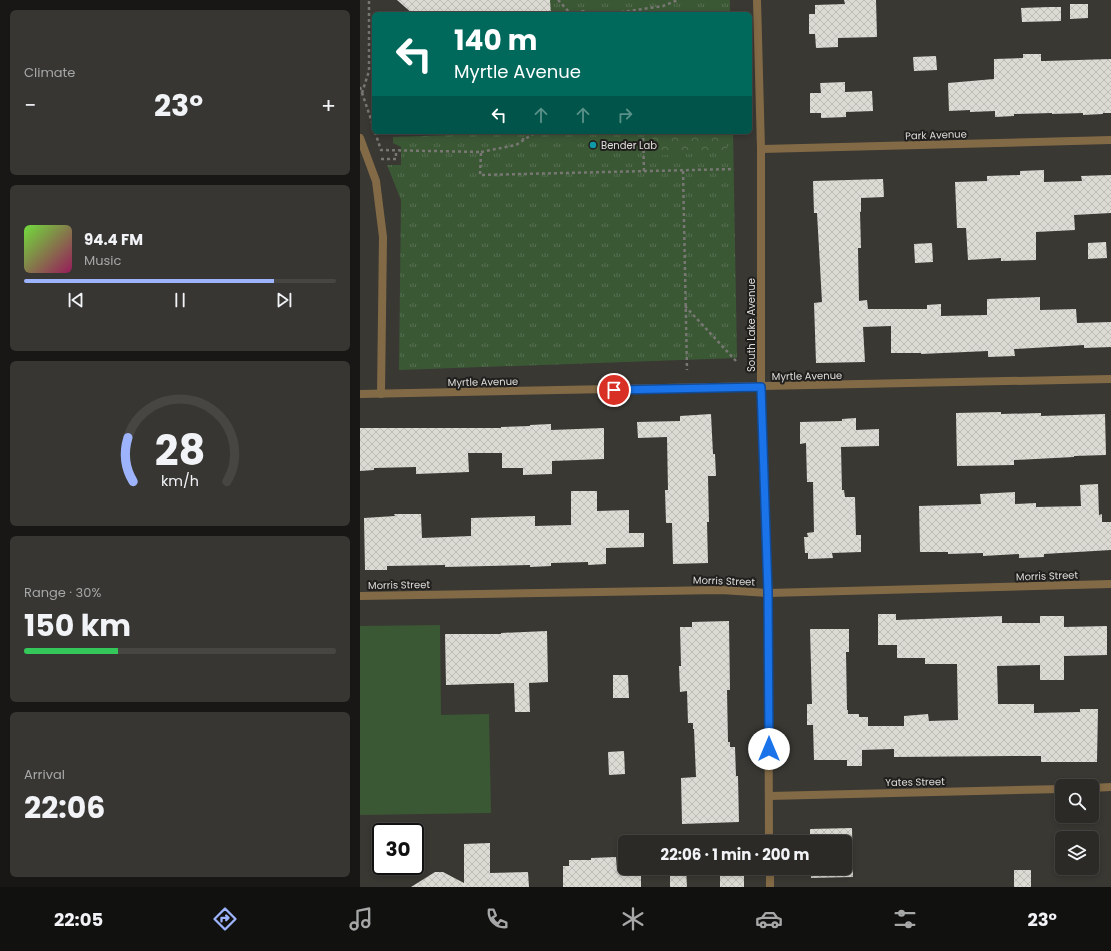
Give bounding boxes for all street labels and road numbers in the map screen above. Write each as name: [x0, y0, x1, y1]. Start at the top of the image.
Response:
street label: Park Avenue: [905, 126, 967, 144]
street label: South Lake Avenue: [744, 278, 759, 372]
street label: Myrtle Avenue: [772, 368, 842, 384]
street label: Myrtle Avenue: [448, 374, 518, 390]
street label: Morris Street: [1016, 567, 1079, 585]
street label: Morris Street: [693, 572, 756, 590]
street label: Morris Street: [368, 577, 431, 593]
street label: Yates Street: [885, 774, 945, 790]

